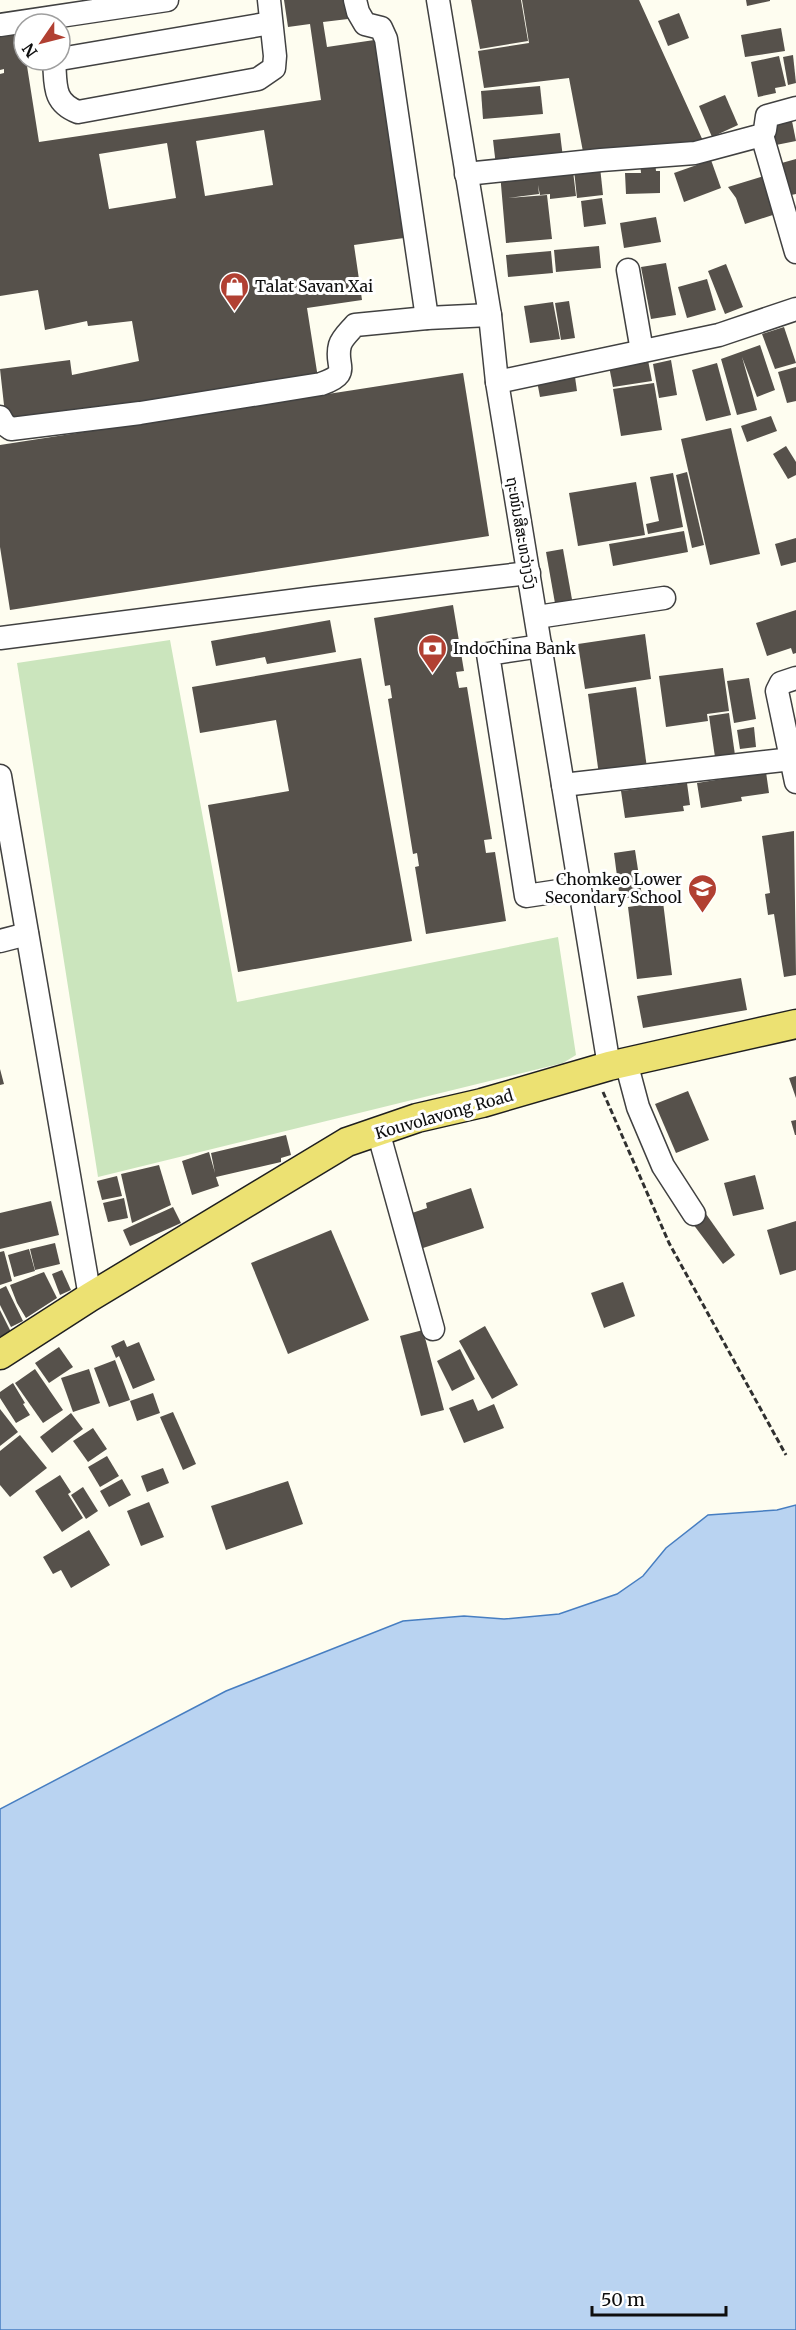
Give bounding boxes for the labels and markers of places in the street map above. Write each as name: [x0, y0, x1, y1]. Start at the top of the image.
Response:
shop icon: Talat Savan Xai: [218, 270, 250, 312]
place label: Talat Savan Xai: [255, 276, 373, 296]
bank icon: Indochina Bank: [416, 632, 448, 674]
place label: Indochina Bank: [453, 638, 577, 658]
place label: Chomkeo Lower Secondary School: [545, 869, 682, 907]
school or university icon: Chomkeo Lower Secondary School: [687, 872, 719, 914]

